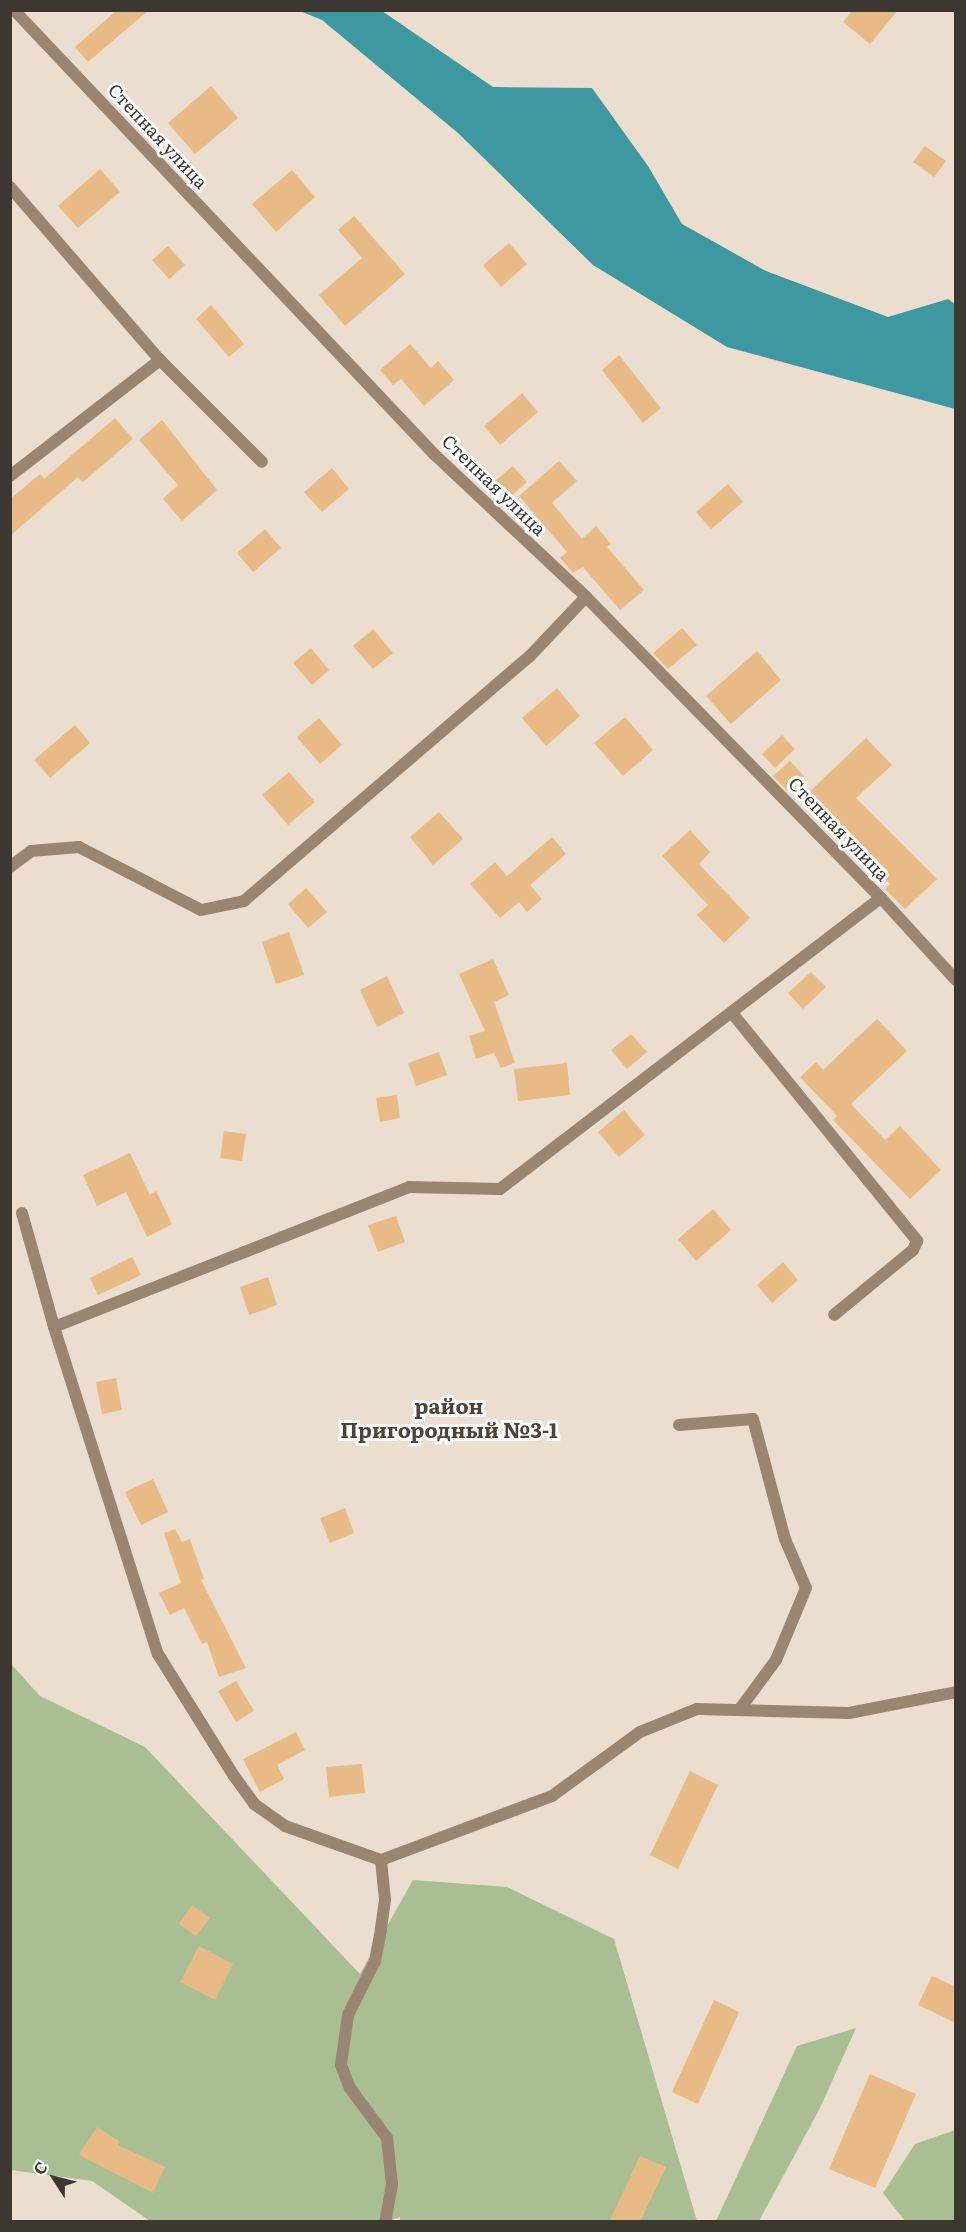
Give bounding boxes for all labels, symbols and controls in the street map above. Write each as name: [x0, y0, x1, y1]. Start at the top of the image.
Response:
street label: Степная улица: [104, 79, 212, 193]
street label: Степная улица: [438, 430, 550, 540]
street label: Степная улица: [784, 773, 894, 885]
district label: район Пригородный №3-1: [340, 1392, 558, 1442]
north arrow: [24, 2148, 84, 2208]
text: С: [26, 2156, 52, 2179]

